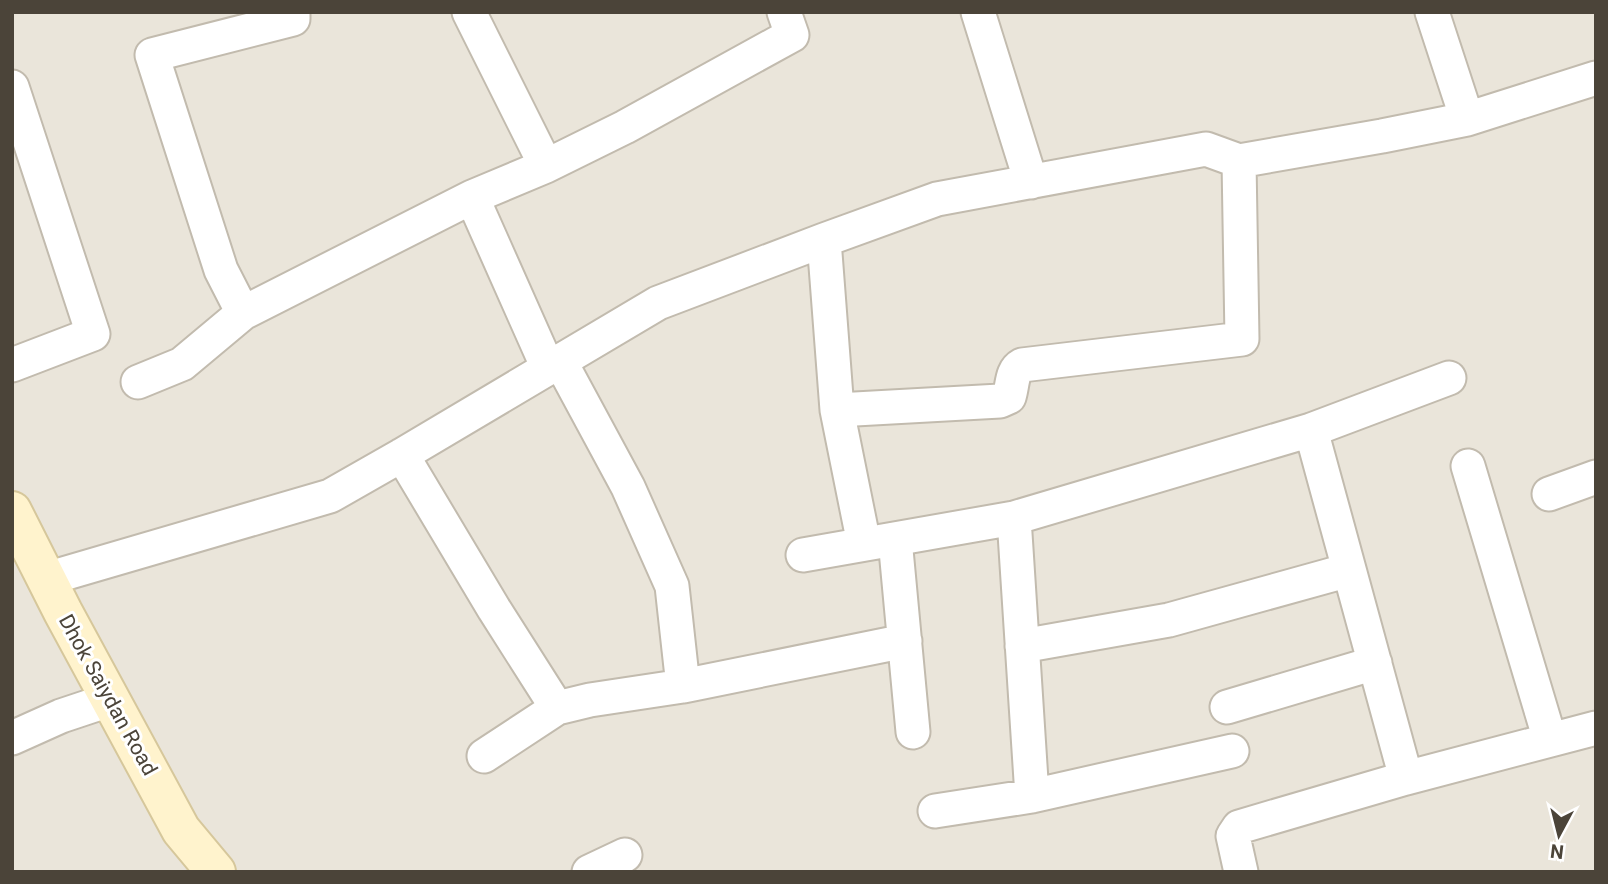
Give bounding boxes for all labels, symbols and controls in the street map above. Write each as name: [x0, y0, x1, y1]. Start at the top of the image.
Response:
street label: Dhok Saiydan Road: [54, 610, 162, 780]
north arrow: [1524, 800, 1594, 870]
text: N: [1549, 839, 1565, 864]

